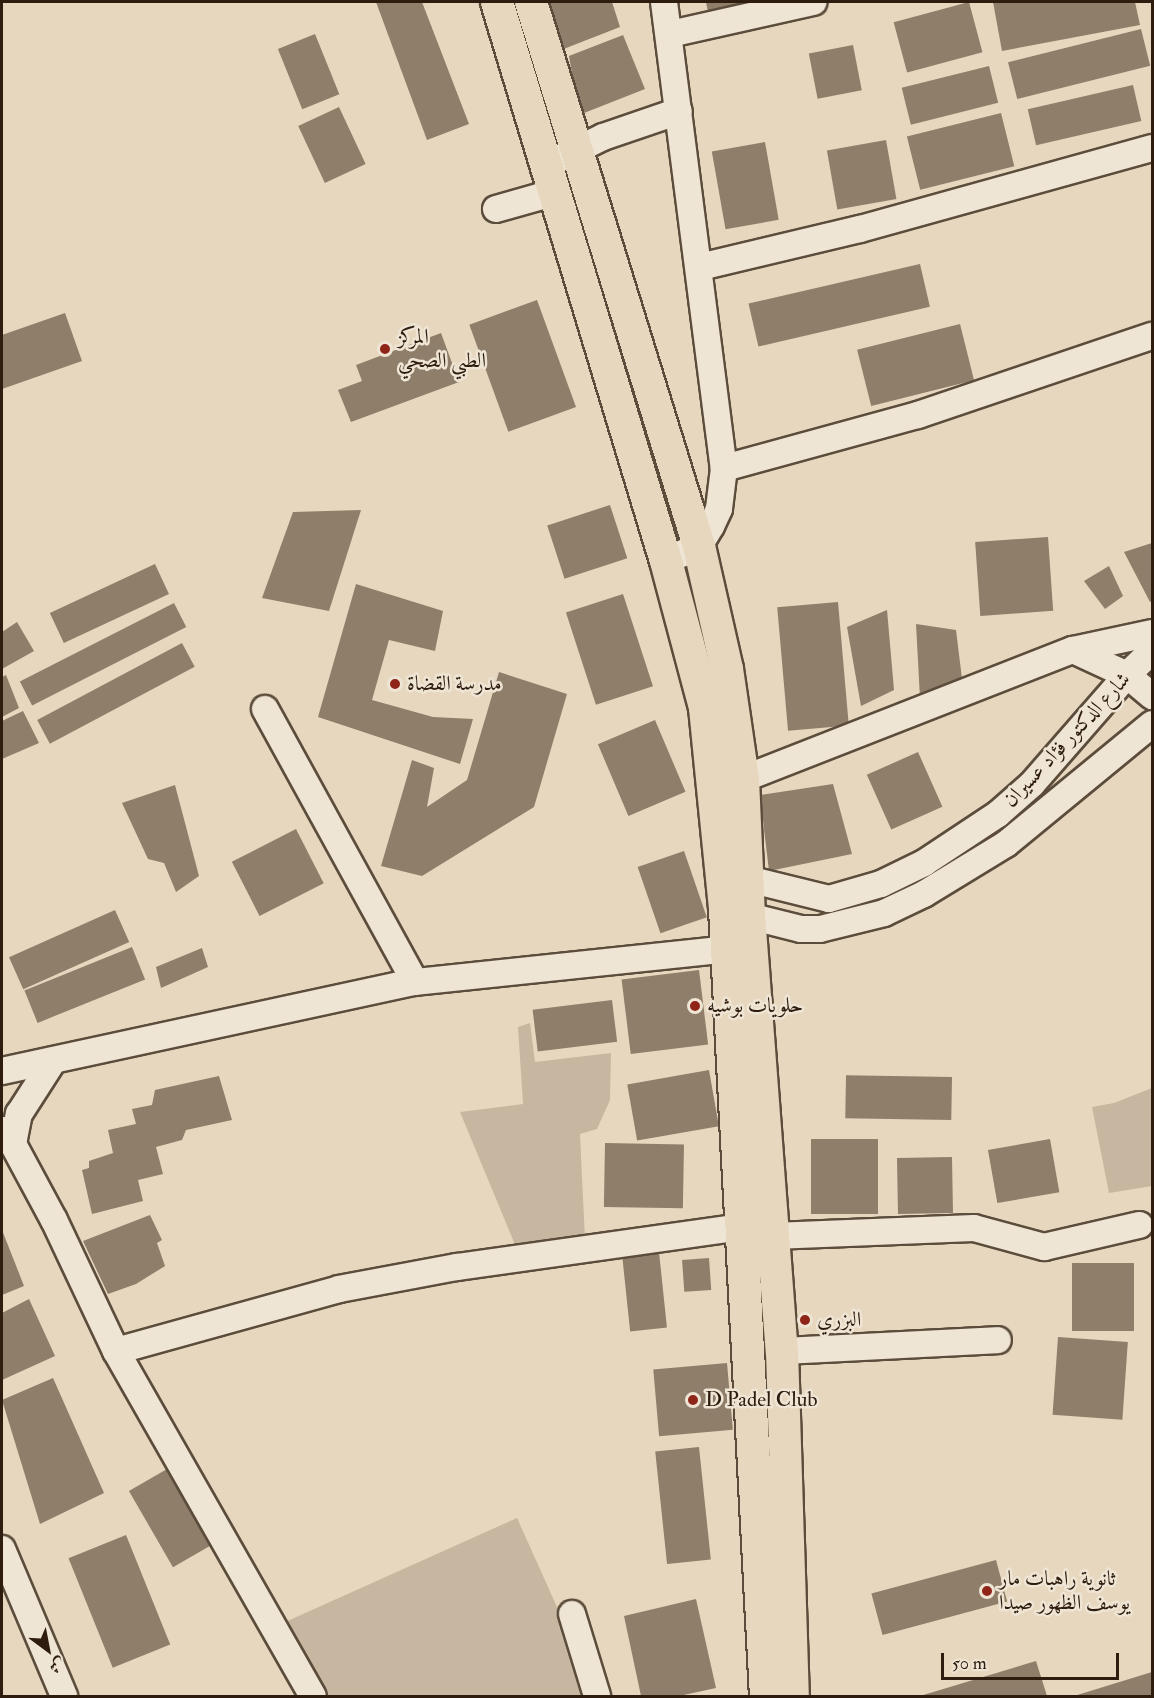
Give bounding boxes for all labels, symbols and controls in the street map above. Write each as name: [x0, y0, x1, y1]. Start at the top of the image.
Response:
place label: المركز الطبي الصحي: [398, 324, 486, 374]
marker: المركز الطبي الصحي: [376, 340, 394, 358]
street label: شارع الدكتور فؤاد عسيران: [998, 667, 1136, 813]
place label: مدرسة القضاة: [407, 671, 502, 697]
marker: مدرسة القضاة: [388, 677, 402, 691]
place label: حلويات بوشيه: [707, 993, 803, 1019]
marker: حلويات بوشيه: [688, 999, 702, 1013]
place label: البزري: [817, 1307, 861, 1333]
marker: البزري: [798, 1313, 812, 1327]
place label: D Padel Club: [705, 1387, 818, 1413]
marker: D Padel Club: [686, 1393, 700, 1407]
place label: ثانوية راهبات مار يوسف الظهور صيدا: [999, 1566, 1130, 1616]
marker: ثانوية راهبات مار يوسف الظهور صيدا: [980, 1584, 994, 1598]
north arrow: [18, 1620, 78, 1680]
scale bar: [944, 1641, 1122, 1679]
text: 50 m: [952, 1652, 987, 1675]
text: ش: [46, 1653, 70, 1678]

